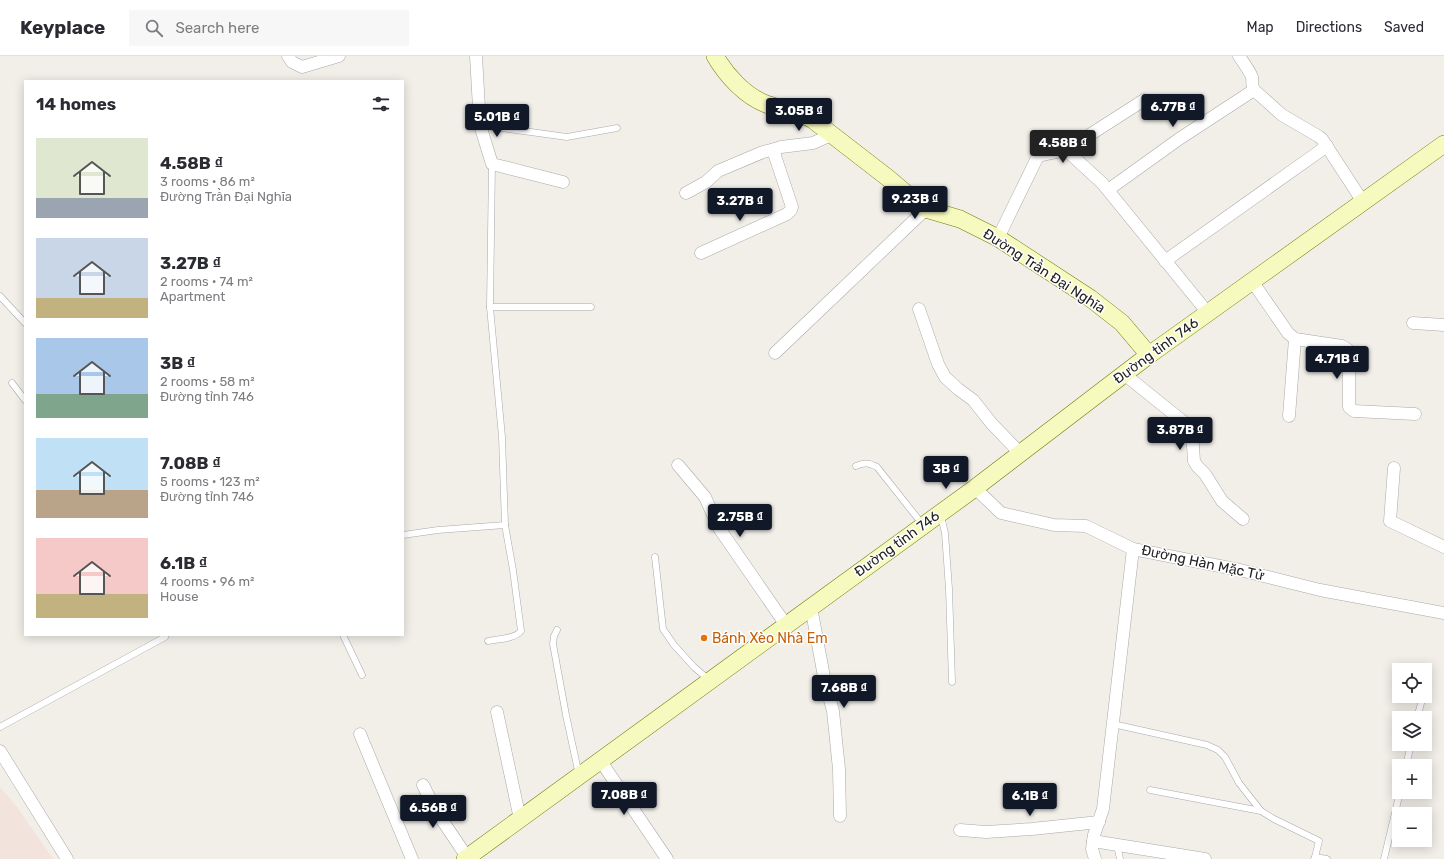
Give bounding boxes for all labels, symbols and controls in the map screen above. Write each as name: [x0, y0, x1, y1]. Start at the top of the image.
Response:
search box: [129, 10, 409, 46]
text: Keyplace: [20, 16, 105, 39]
icon: search: [143, 17, 165, 39]
text: Search here: [175, 19, 260, 37]
text: Map: [1247, 19, 1274, 36]
text: Directions: [1296, 19, 1362, 36]
text: Saved: [1384, 19, 1424, 36]
icon: filters: [370, 93, 392, 115]
text: 14 homes: [36, 94, 116, 114]
pin: 6.77B ₫: [1136, 94, 1210, 128]
pin: 3.05B ₫: [762, 98, 836, 132]
text: 6.77B ₫: [1150, 99, 1196, 114]
text: 3.05B ₫: [775, 103, 823, 118]
pin: 5.01B ₫: [460, 104, 534, 138]
text: 5.01B ₫: [474, 109, 520, 124]
pin: 4.58B ₫: [1026, 130, 1100, 164]
text: 4.58B ₫: [1039, 135, 1087, 150]
text: 4.58B ₫: [160, 153, 223, 173]
icon: home: [68, 154, 116, 202]
text: 3 rooms · 86 m²: [160, 174, 255, 189]
pin: 9.23B ₫: [878, 186, 952, 220]
pin: 3.27B ₫: [703, 188, 777, 222]
text: Đường Trần Đại Nghĩa: [160, 189, 292, 204]
text: 9.23B ₫: [892, 191, 938, 206]
text: 3.27B ₫: [717, 193, 763, 208]
street label: Đường Trần Đại Nghĩa: [980, 224, 1109, 317]
text: 3.27B ₫: [160, 253, 221, 273]
icon: home: [68, 254, 116, 302]
text: 2 rooms · 74 m²: [160, 274, 253, 289]
text: Apartment: [160, 289, 225, 304]
street label: Đường tỉnh 746: [1110, 314, 1202, 388]
pin: 4.71B ₫: [1300, 346, 1374, 380]
text: 4.71B ₫: [1315, 351, 1359, 366]
text: 3B ₫: [160, 353, 196, 373]
icon: home: [68, 354, 116, 402]
text: 2 rooms · 58 m²: [160, 374, 255, 389]
text: Đường tỉnh 746: [160, 389, 254, 404]
pin: 3.87B ₫: [1143, 417, 1217, 451]
text: 3.87B ₫: [1156, 422, 1204, 437]
text: 7.08B ₫: [160, 453, 221, 473]
icon: home: [68, 454, 116, 502]
pin: 3B ₫: [922, 456, 970, 490]
text: 3B ₫: [932, 461, 960, 476]
text: 5 rooms · 123 m²: [160, 474, 260, 489]
text: Đường tỉnh 746: [160, 489, 254, 504]
pin: 2.75B ₫: [703, 504, 777, 538]
street label: Đường tỉnh 746: [851, 507, 943, 581]
text: 2.75B ₫: [717, 509, 763, 524]
street label: Đường Hàn Mặc Tử: [1140, 542, 1266, 584]
text: 6.1B ₫: [160, 553, 208, 573]
icon: home: [68, 554, 116, 602]
text: 4 rooms · 96 m²: [160, 574, 254, 589]
text: House: [160, 589, 198, 604]
place label: Bánh Xèo Nhà Em: [712, 630, 828, 647]
marker: Bánh Xèo Nhà Em: [699, 633, 709, 643]
map controls: [1392, 663, 1432, 847]
button: locate: [1392, 663, 1432, 703]
pin: 7.68B ₫: [807, 675, 881, 709]
text: 7.68B ₫: [821, 680, 867, 695]
button: layers: [1392, 711, 1432, 751]
button: +: [1392, 759, 1432, 799]
pin: 7.08B ₫: [587, 782, 661, 816]
pin: 6.1B ₫: [997, 783, 1063, 817]
text: 7.08B ₫: [601, 787, 647, 802]
text: 6.1B ₫: [1012, 788, 1048, 803]
pin: 6.56B ₫: [396, 795, 470, 829]
text: 6.56B ₫: [409, 800, 457, 815]
button: −: [1392, 807, 1432, 847]

